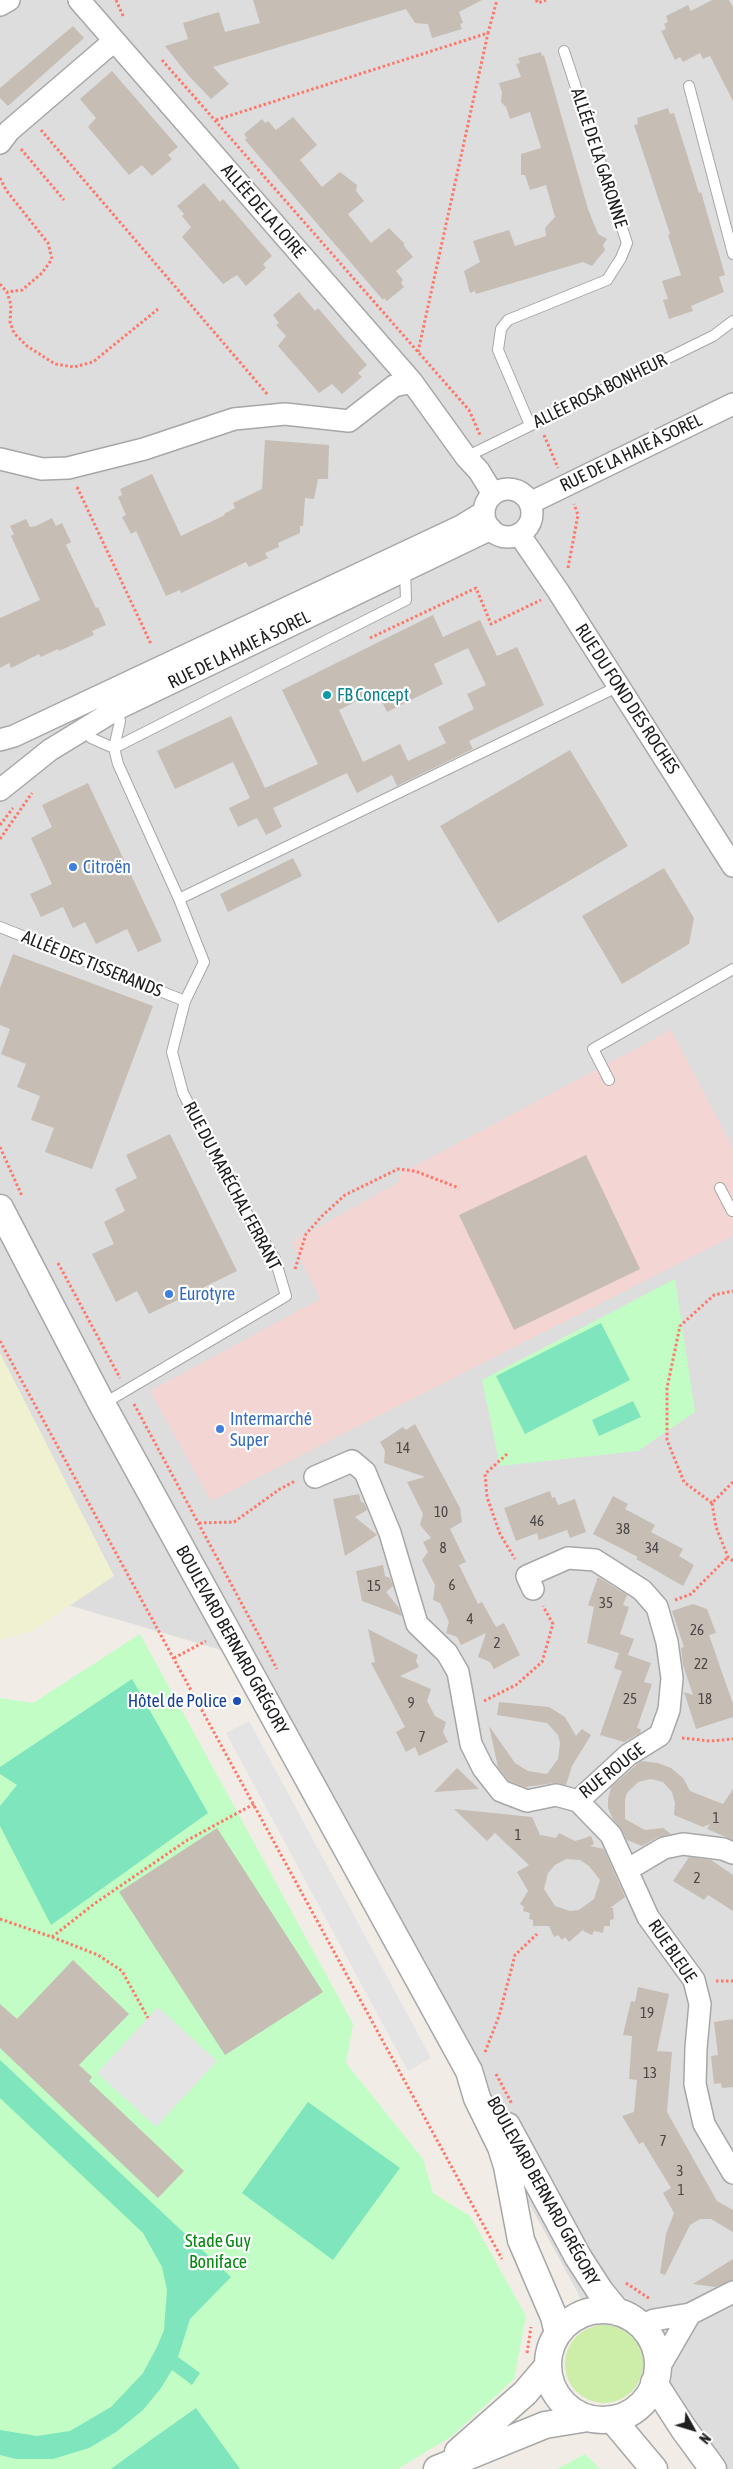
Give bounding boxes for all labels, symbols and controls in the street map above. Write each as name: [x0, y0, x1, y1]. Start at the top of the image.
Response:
street label: ALLÉE DE LA GARONNE: [566, 85, 632, 231]
street label: ALLÉE DE LA LOIRE: [216, 160, 310, 262]
street label: ALLÉE ROSA BONHEUR: [530, 349, 670, 433]
street label: RUE DE LA HAIE À SOREL: [557, 409, 705, 497]
street label: RUE DE LA HAIE À SOREL: [165, 606, 313, 694]
street label: RUE DU FOND DES ROCHES: [570, 620, 684, 778]
place label: FB Concept: [337, 684, 409, 706]
marker: FB Concept: [321, 689, 333, 701]
place label: Citroën: [83, 856, 131, 878]
marker: Citroën: [67, 861, 79, 873]
street label: ALLÉE DES TISSERANDS: [19, 926, 165, 1002]
street label: RUE DU MARÉCHAL FERRANT: [178, 1098, 286, 1274]
place label: Eurotyre: [179, 1283, 235, 1305]
marker: Eurotyre: [163, 1288, 175, 1300]
place label: Intermarché Super: [230, 1408, 312, 1450]
marker: Intermarché Super: [214, 1423, 226, 1435]
house number: 14: [396, 1439, 410, 1457]
house number: 10: [434, 1503, 448, 1521]
house number: 46: [530, 1512, 544, 1530]
house number: 38: [616, 1520, 630, 1538]
house number: 8: [439, 1539, 447, 1557]
house number: 34: [645, 1539, 659, 1557]
street label: BOULEVARD BERNARD GRÉGORY: [171, 1542, 293, 1738]
house number: 6: [448, 1576, 456, 1594]
house number: 15: [367, 1577, 381, 1595]
house number: 35: [599, 1594, 613, 1612]
house number: 4: [466, 1610, 474, 1628]
house number: 26: [690, 1621, 704, 1639]
house number: 2: [493, 1634, 501, 1652]
house number: 22: [694, 1655, 708, 1673]
place label: Hôtel de Police: [128, 1690, 227, 1712]
house number: 25: [623, 1690, 637, 1708]
house number: 18: [698, 1690, 712, 1708]
house number: 9: [407, 1694, 415, 1712]
marker: Hôtel de Police: [231, 1695, 243, 1707]
house number: 7: [418, 1728, 426, 1746]
street label: RUE ROUGE: [575, 1739, 649, 1803]
house number: 1: [712, 1809, 720, 1827]
house number: 1: [514, 1826, 522, 1844]
house number: 2: [693, 1869, 701, 1887]
street label: RUE BLEUE: [643, 1915, 701, 1987]
house number: 19: [640, 2004, 654, 2022]
house number: 13: [643, 2064, 657, 2082]
street label: BOULEVARD BERNARD GRÉGORY: [482, 2093, 604, 2289]
house number: 7: [659, 2132, 667, 2150]
house number: 3: [676, 2162, 684, 2180]
house number: 1: [677, 2181, 685, 2199]
park label: Stade Guy Boniface: [185, 2230, 251, 2272]
north arrow: [668, 2404, 718, 2454]
text: N: [696, 2430, 713, 2447]

